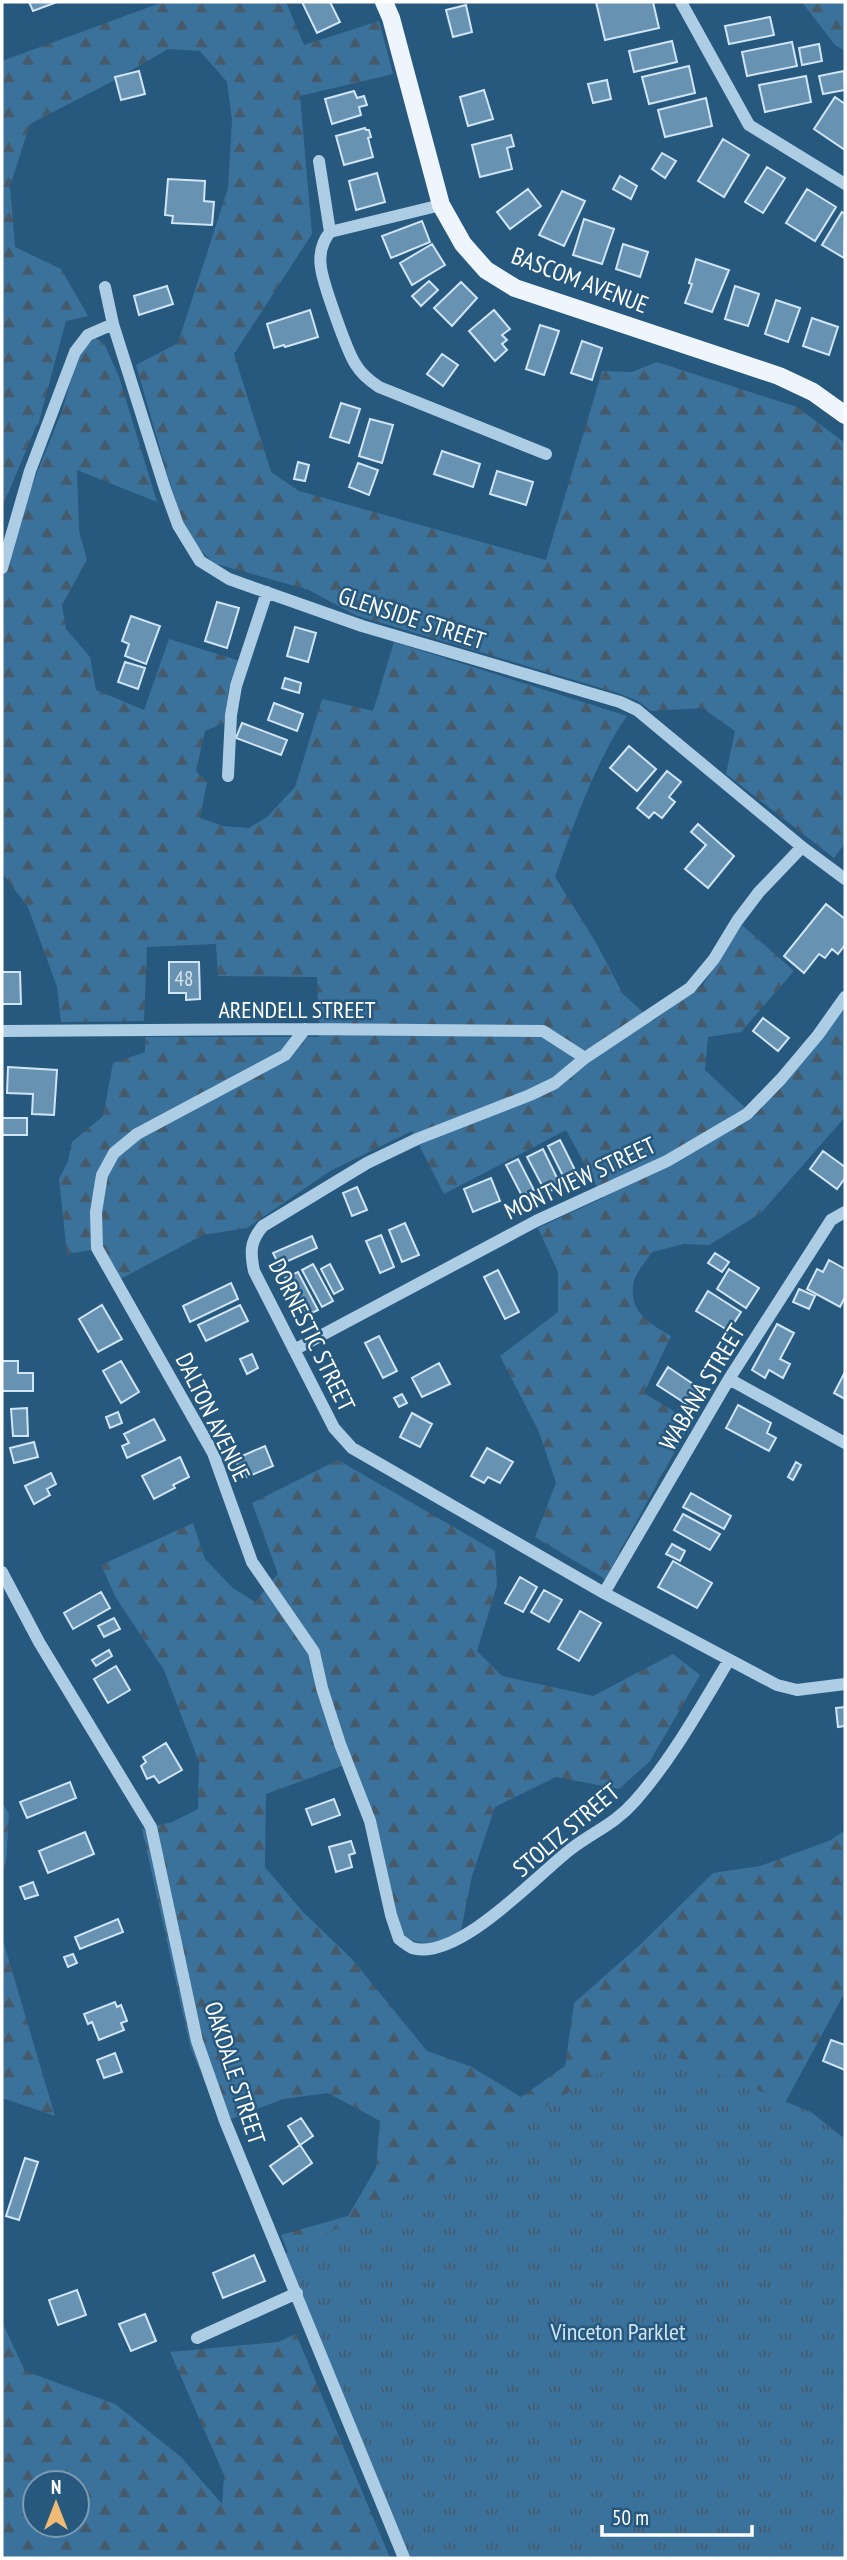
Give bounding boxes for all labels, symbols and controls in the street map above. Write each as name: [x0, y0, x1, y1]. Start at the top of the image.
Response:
street label: BASCOM AVENUE: [507, 240, 653, 320]
street label: GLENSIDE STREET: [335, 580, 490, 656]
house number: 48: [175, 965, 193, 992]
street label: ARENDELL STREET: [219, 994, 376, 1025]
street label: MONTVIEW STREET: [499, 1129, 661, 1227]
street label: DORNESTIC STREET: [262, 1253, 362, 1417]
street label: WABANA STREET: [652, 1318, 752, 1456]
street label: DALTON AVENUE: [169, 1348, 257, 1486]
street label: STOLTZ STREET: [506, 1776, 626, 1884]
street label: OAKDALE STREET: [197, 1998, 273, 2149]
park label: Vinceton Parklet: [549, 2316, 686, 2347]
north arrow: [21, 2469, 91, 2539]
text: N: [51, 2475, 61, 2499]
scale bar: [602, 2494, 752, 2538]
text: 50 m: [612, 2504, 649, 2531]

